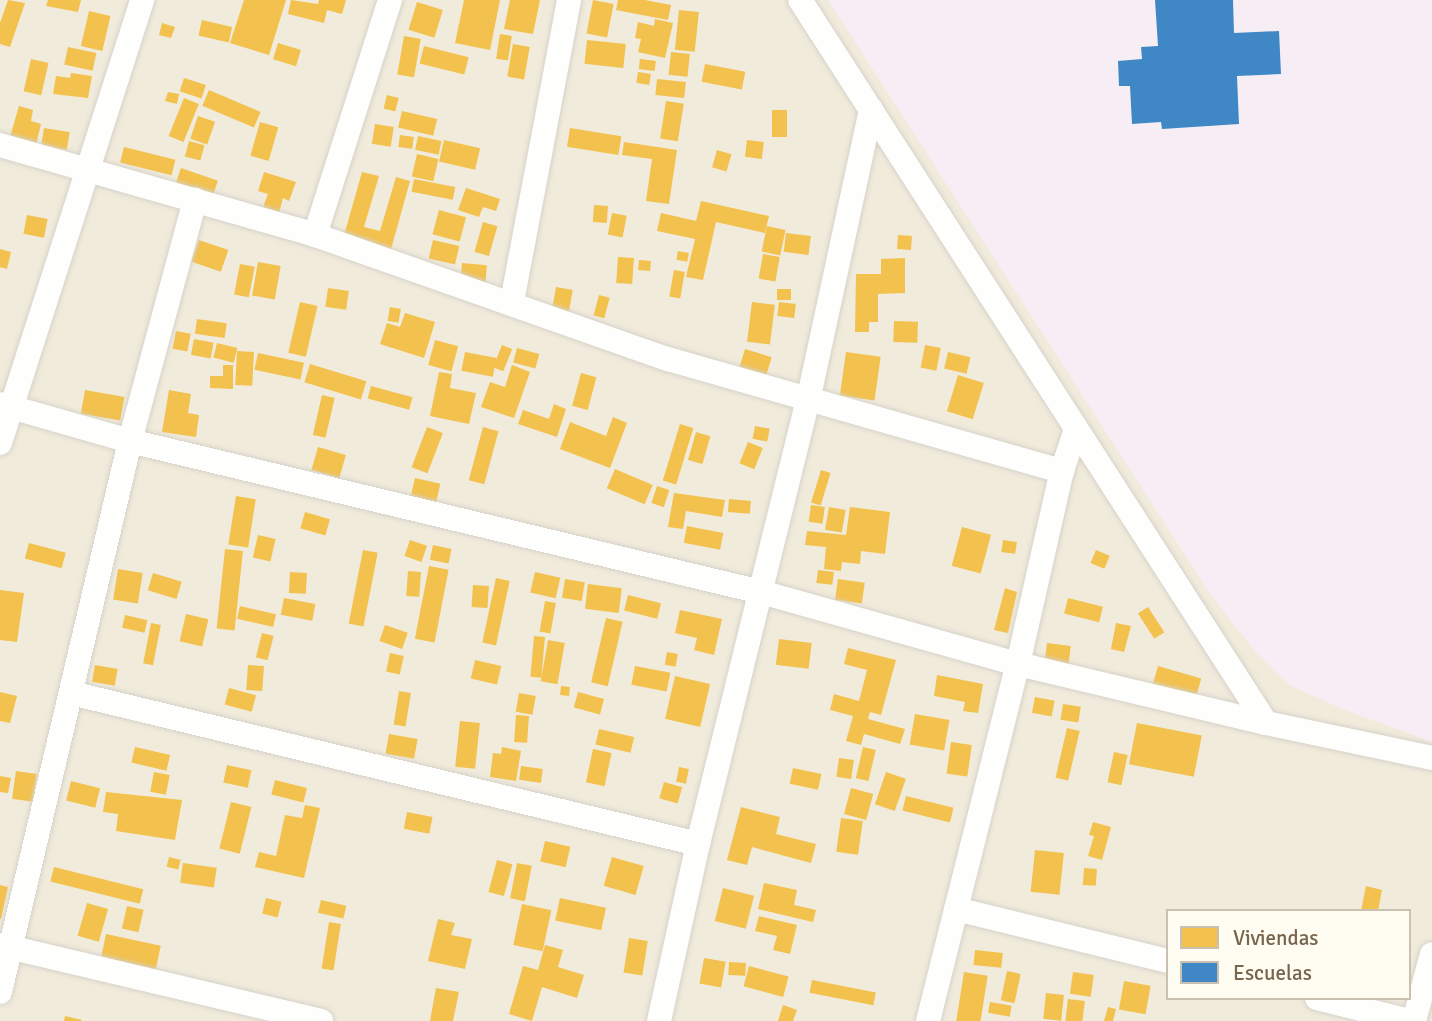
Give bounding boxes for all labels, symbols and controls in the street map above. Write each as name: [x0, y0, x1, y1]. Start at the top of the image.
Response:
legend: [1166, 909, 1411, 1000]
text: Viviendas: [1233, 925, 1318, 951]
text: Escuelas: [1233, 960, 1312, 986]

